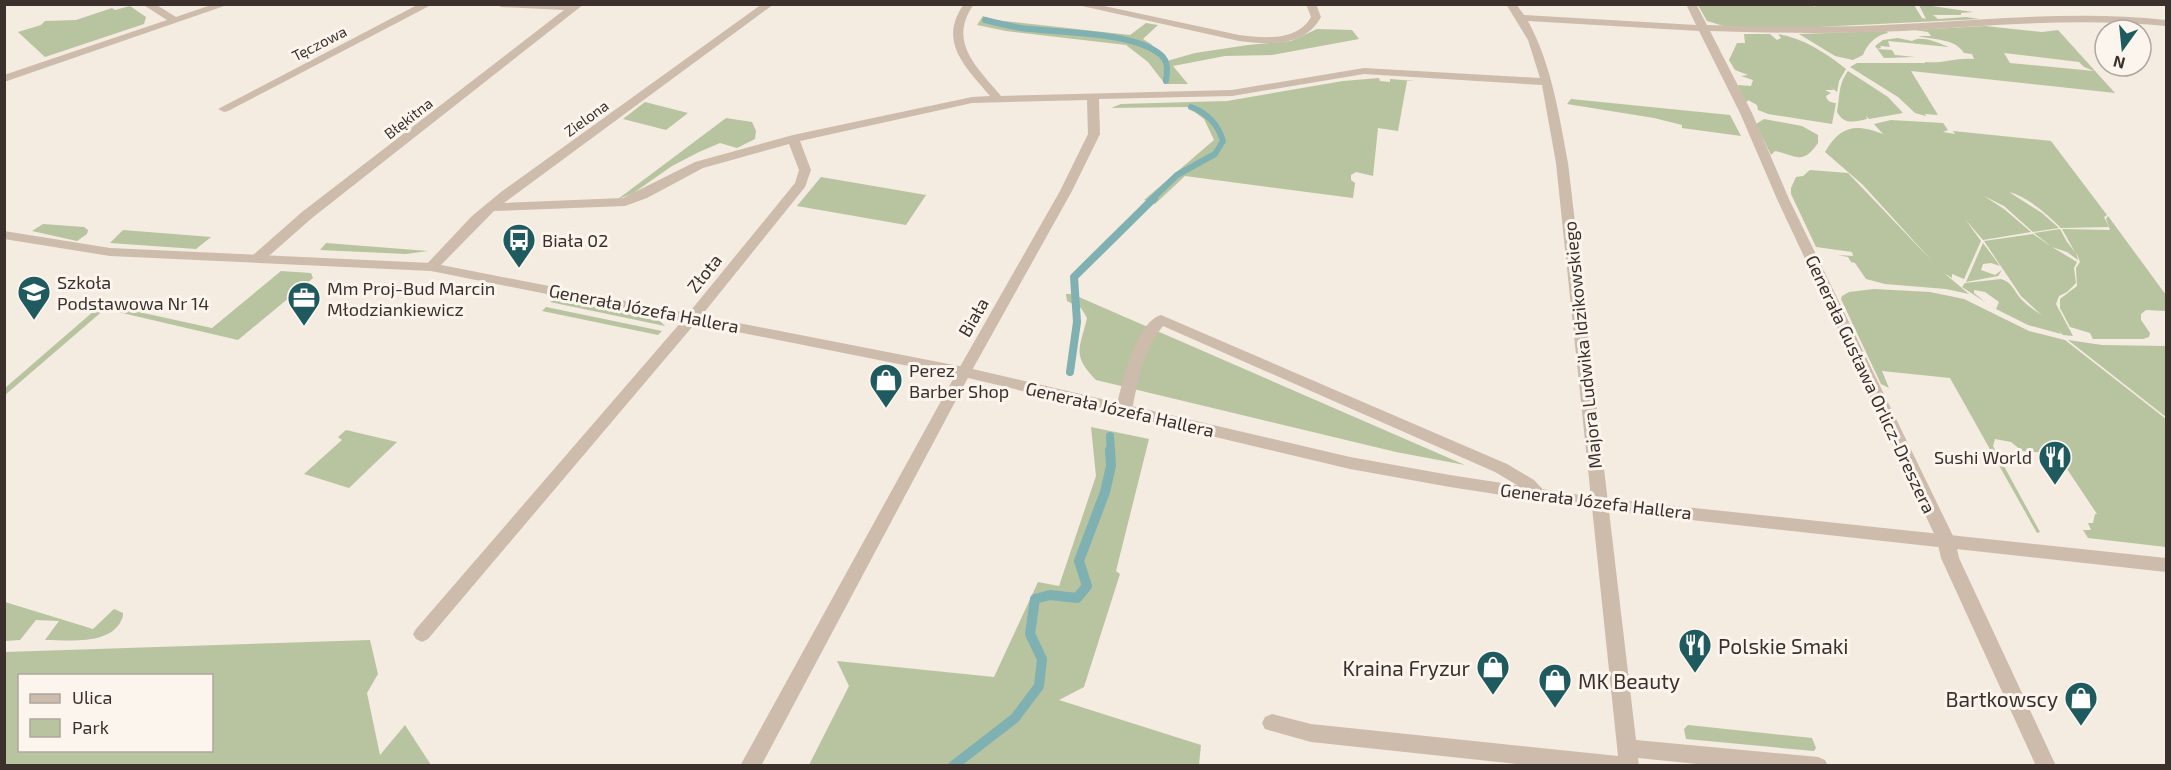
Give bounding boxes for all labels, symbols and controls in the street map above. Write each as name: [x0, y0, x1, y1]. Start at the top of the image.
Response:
north arrow: [2093, 18, 2153, 78]
street label: Tęczowa: [289, 22, 349, 64]
text: N: [2111, 52, 2127, 74]
street label: Błękitna: [380, 94, 436, 142]
street label: Zielona: [560, 96, 612, 140]
street label: Majora Ludwika Idzikowskiego: [1558, 220, 1606, 470]
bus stop icon: Biała 02: [501, 222, 537, 269]
place label: Biała 02: [542, 229, 608, 251]
street label: Złota: [682, 249, 726, 297]
street label: Generała Gustawa Orlicz-Dreszera: [1801, 251, 1941, 517]
place label: Szkoła Podstawowa Nr 14: [57, 271, 209, 314]
school or university icon: Szkoła Podstawowa Nr 14: [16, 274, 52, 321]
place label: Mm Proj-Bud Marcin Młodziankiewicz: [327, 277, 495, 320]
street label: Generała Józefa Hallera: [547, 279, 741, 337]
office icon: Mm Proj-Bud Marcin Młodziankiewicz: [286, 280, 322, 327]
street label: Biała: [953, 294, 993, 340]
place label: Perez Barber Shop: [909, 359, 1009, 402]
shop icon: Perez Barber Shop: [868, 362, 904, 409]
street label: Generała Józefa Hallera: [1024, 377, 1216, 441]
restaurant icon: Sushi World: [2037, 439, 2073, 486]
place label: Sushi World: [1934, 446, 2032, 468]
street label: Generała Józefa Hallera: [1499, 478, 1693, 524]
restaurant icon: Polskie Smaki: [1677, 627, 1713, 674]
place label: Polskie Smaki: [1718, 633, 1849, 658]
shop icon: Kraina Fryzur: [1475, 649, 1511, 696]
place label: Kraina Fryzur: [1342, 655, 1471, 680]
shop icon: MK Beauty: [1537, 662, 1573, 709]
place label: MK Beauty: [1578, 668, 1680, 693]
legend: [18, 674, 213, 752]
shop icon: Bartkowscy: [2063, 680, 2099, 727]
text: Ulica: [72, 686, 112, 708]
place label: Bartkowscy: [1945, 686, 2058, 711]
text: Park: [72, 716, 109, 738]

